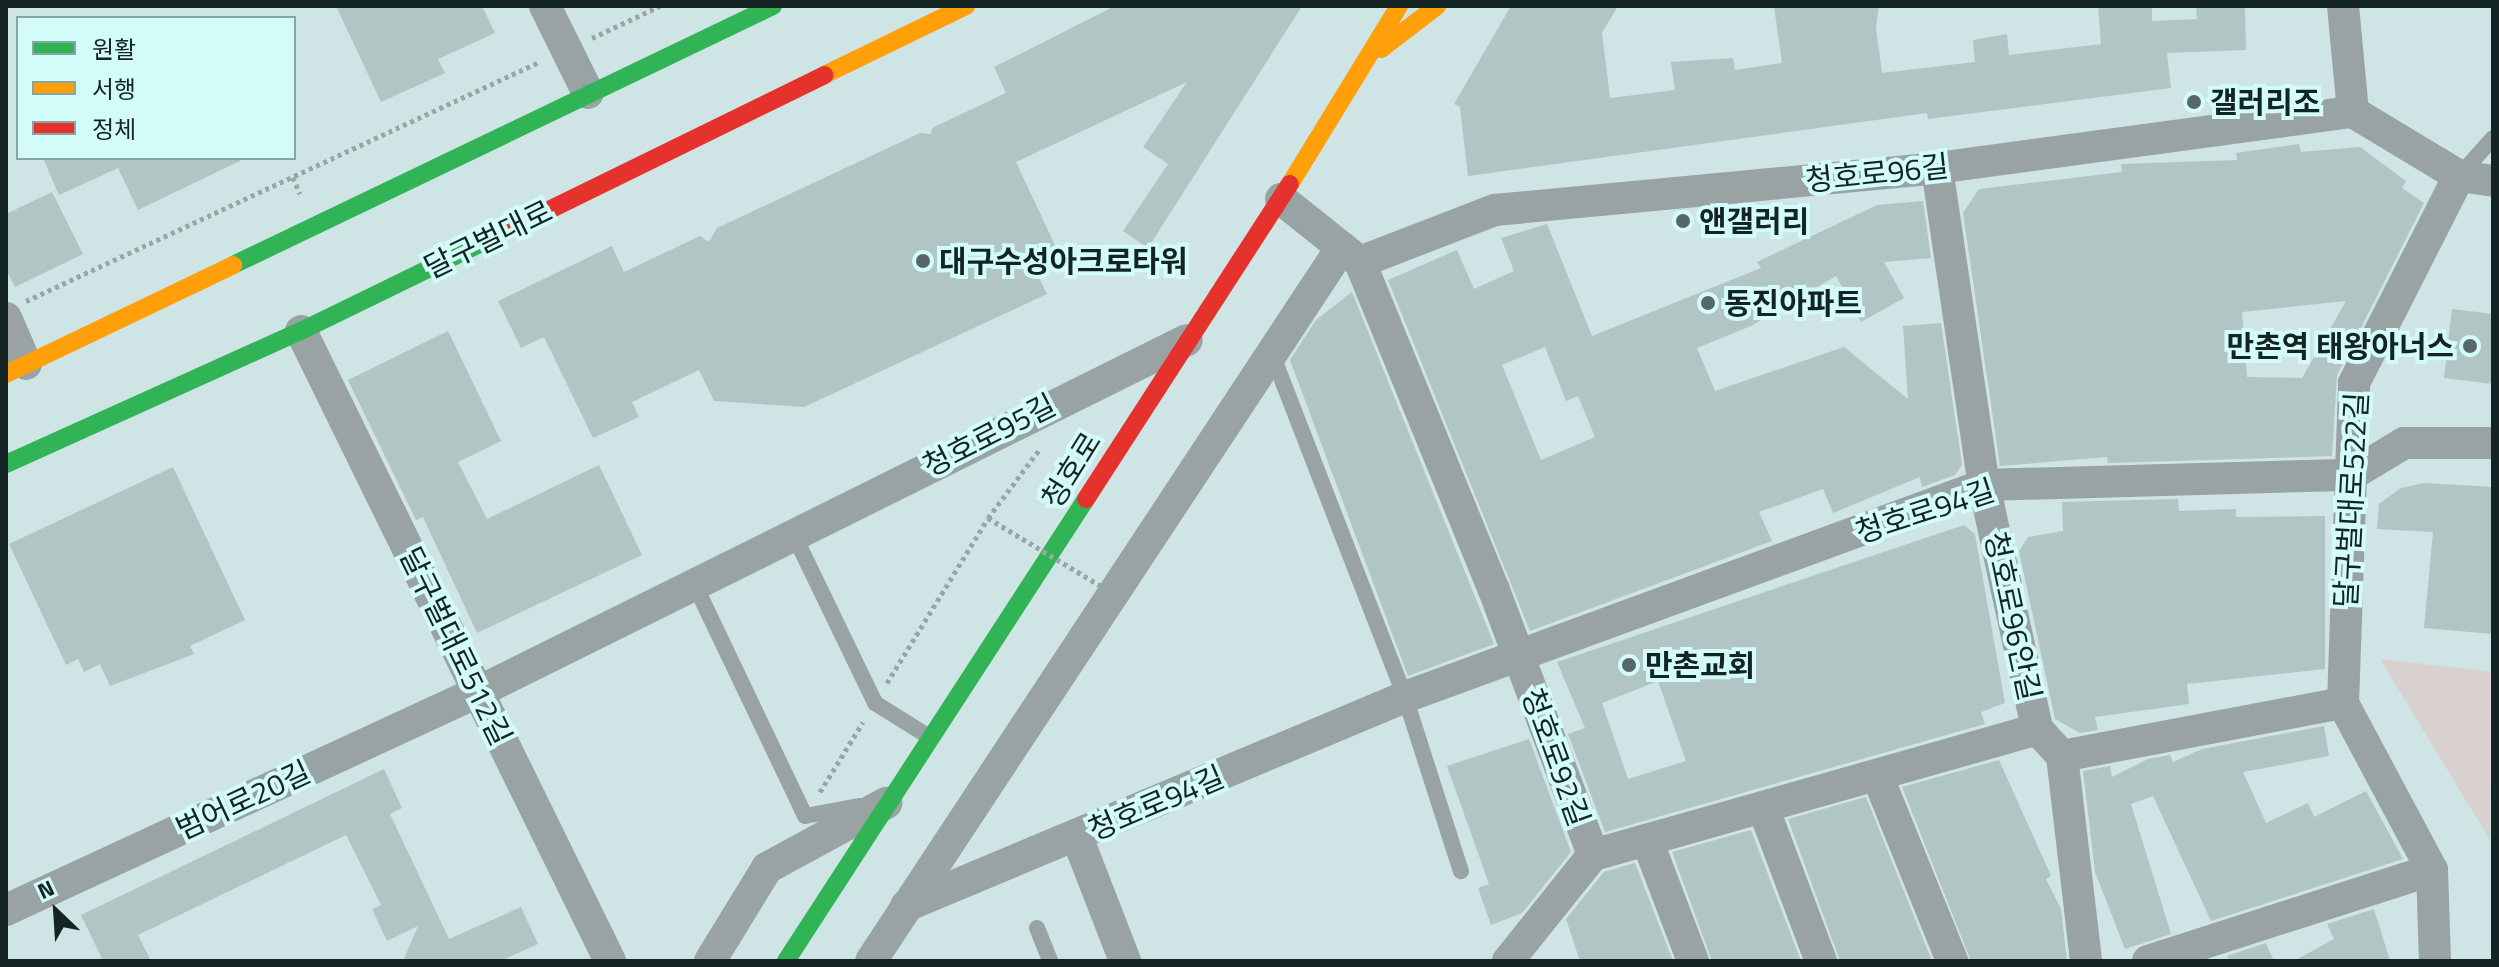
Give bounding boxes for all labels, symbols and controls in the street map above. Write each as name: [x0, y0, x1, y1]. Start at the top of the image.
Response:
legend: [16, 16, 296, 160]
text: 원활: [92, 31, 136, 67]
text: 서행: [92, 71, 136, 107]
place label: 갤러리조: [2210, 84, 2320, 120]
marker: 갤러리조: [2185, 93, 2203, 111]
text: 정체: [92, 111, 136, 147]
street label: 청호로96길: [1804, 148, 1950, 198]
street label: 달구벌대로: [418, 193, 558, 285]
place label: 앤갤러리: [1699, 203, 1809, 239]
marker: 앤갤러리: [1674, 212, 1692, 230]
place label: 대구수성아크로타워: [939, 243, 1187, 279]
marker: 대구수성아크로타워: [914, 252, 932, 270]
place label: 동진아파트: [1724, 285, 1862, 321]
marker: 동진아파트: [1699, 294, 1717, 312]
place label: 만촌역 태왕아너스: [2227, 328, 2454, 364]
marker: 만촌역 태왕아너스: [2461, 337, 2479, 355]
street label: 청호로95길: [917, 386, 1061, 484]
street label: 달구벌대로522길: [2327, 391, 2375, 609]
street label: 청호로: [1034, 425, 1108, 515]
street label: 청호로94길: [1851, 472, 1999, 550]
street label: 청호로96안길: [1978, 528, 2048, 704]
street label: 달구벌대로512길: [392, 541, 520, 751]
place label: 만촌교회: [1645, 647, 1755, 683]
marker: 만촌교회: [1620, 656, 1638, 674]
street label: 청호로92길: [1514, 683, 1598, 831]
street label: 범어로20길: [170, 753, 316, 847]
street label: 청호로94길: [1083, 758, 1229, 848]
north arrow: [16, 871, 96, 951]
text: N: [32, 871, 60, 908]

